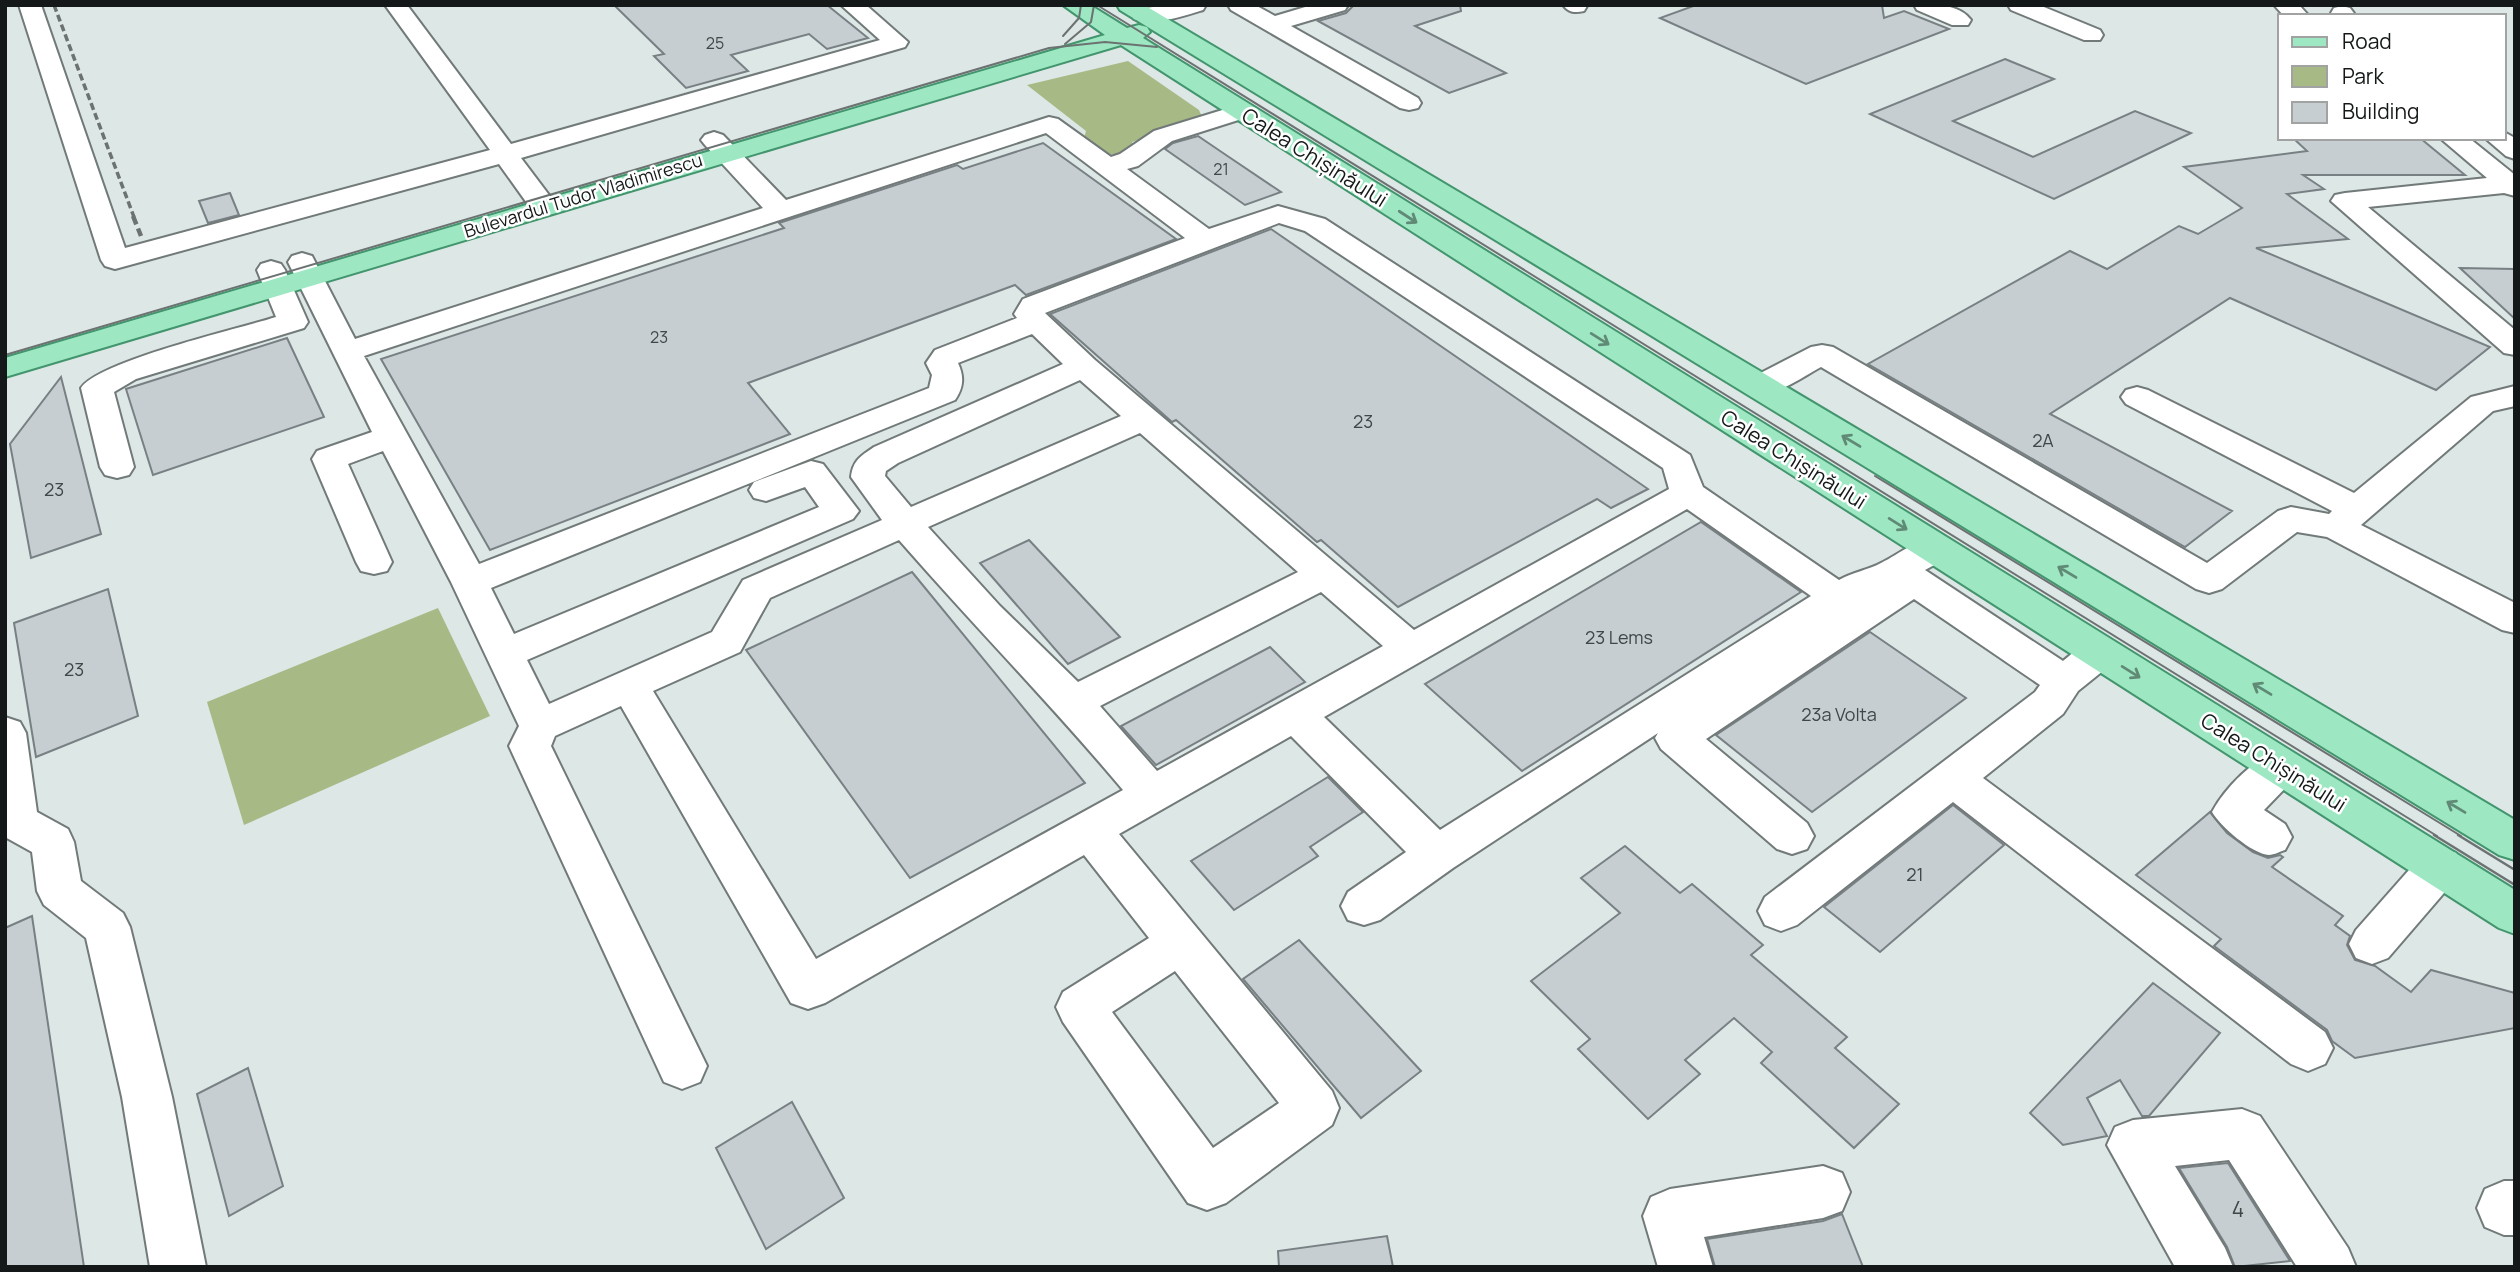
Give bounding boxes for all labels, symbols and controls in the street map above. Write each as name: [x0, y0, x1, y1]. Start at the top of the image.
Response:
legend: [2278, 14, 2506, 140]
text: Road: [2342, 27, 2392, 55]
house number: 25: [706, 32, 724, 54]
text: Park: [2342, 62, 2384, 90]
text: Building: [2342, 97, 2419, 125]
street label: Calea Chișinăului: [1237, 101, 1393, 213]
street label: Bulevardul Tudor Vladimirescu: [461, 147, 705, 243]
house number: 21: [1213, 158, 1229, 180]
one-way arrow: [1398, 210, 1418, 224]
house number: 23: [650, 326, 668, 348]
one-way arrow: [1590, 332, 1610, 346]
street label: Calea Chișinăului: [1716, 403, 1872, 515]
house number: 23: [1353, 409, 1373, 433]
house number: 2A: [2032, 428, 2054, 452]
one-way arrow: [1842, 434, 1862, 448]
house number: 23: [44, 477, 64, 501]
one-way arrow: [1887, 517, 1907, 531]
one-way arrow: [2058, 564, 2077, 579]
house number: 23 Lems: [1585, 625, 1653, 649]
house number: 23: [64, 657, 84, 681]
one-way arrow: [2121, 664, 2140, 679]
one-way arrow: [2252, 682, 2272, 696]
house number: 23a Volta: [1801, 702, 1877, 726]
street label: Calea Chișinăului: [2196, 706, 2352, 818]
one-way arrow: [2447, 800, 2467, 814]
house number: 21: [1906, 862, 1924, 886]
house number: 4: [2232, 1195, 2244, 1223]

